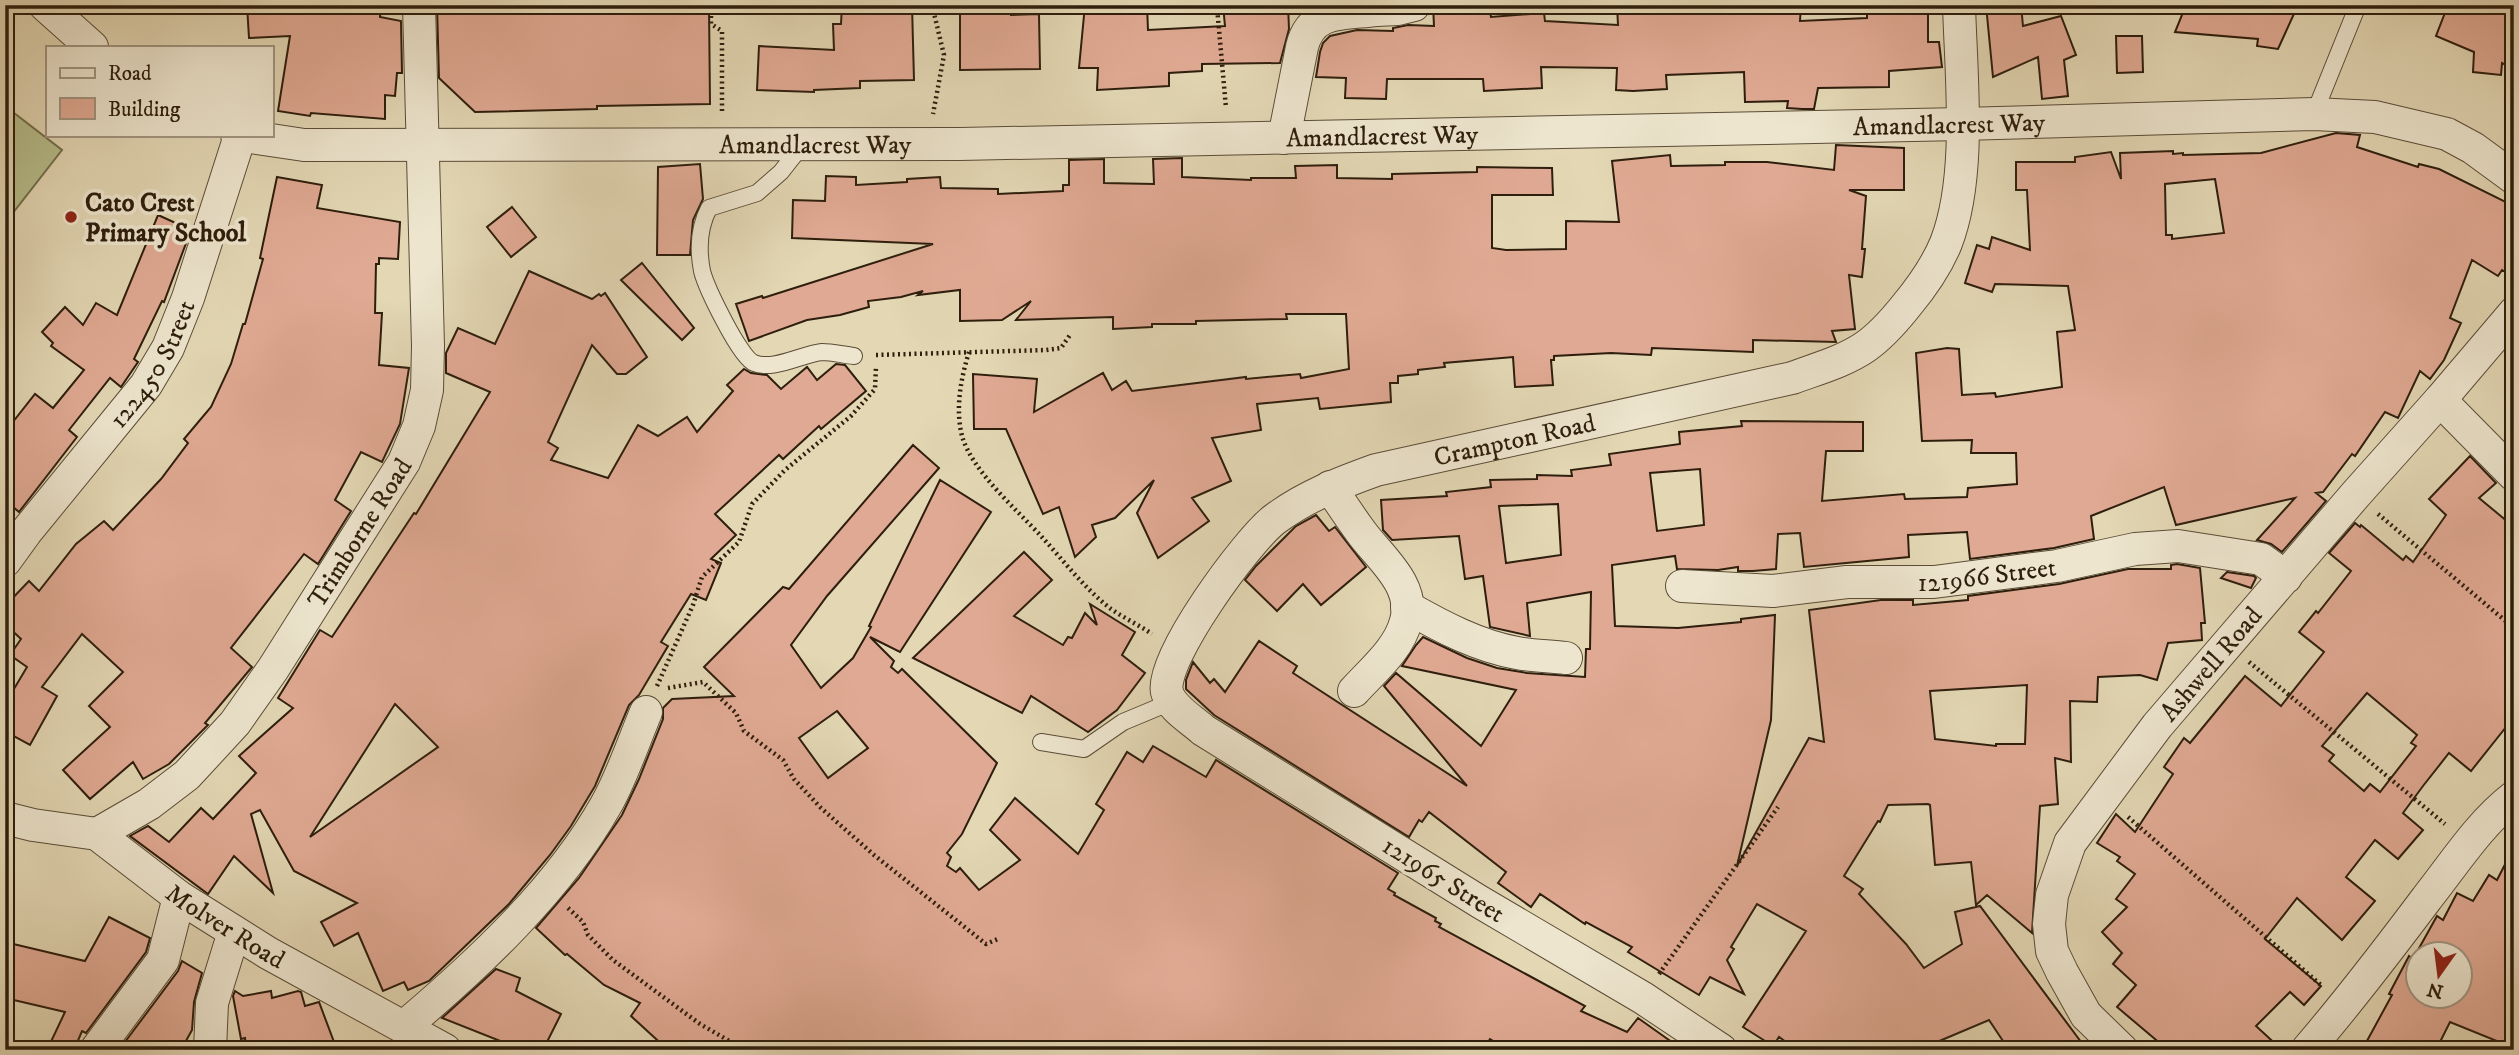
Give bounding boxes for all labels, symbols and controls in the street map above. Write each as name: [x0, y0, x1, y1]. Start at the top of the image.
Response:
legend: [46, 46, 273, 136]
text: Road: [108, 61, 152, 87]
text: Building: [108, 97, 181, 123]
street label: Amandlacrest Way: [1853, 107, 2046, 144]
street label: Amandlacrest Way: [1286, 119, 1479, 155]
street label: Amandlacrest Way: [719, 129, 912, 162]
place label: Cato Crest Primary School: [85, 187, 247, 250]
marker: Cato Crest Primary School: [63, 209, 79, 225]
street label: 122450 Street: [102, 296, 203, 436]
street label: Crampton Road: [1431, 407, 1599, 475]
street label: Trimborne Road: [301, 452, 420, 615]
street label: 121966 Street: [1918, 551, 2058, 600]
street label: Ashwell Road: [2153, 600, 2270, 729]
street label: 121965 Street: [1376, 830, 1511, 931]
street label: Molver Road: [158, 878, 290, 977]
north arrow: [2404, 940, 2474, 1010]
text: N: [2425, 977, 2446, 1003]

